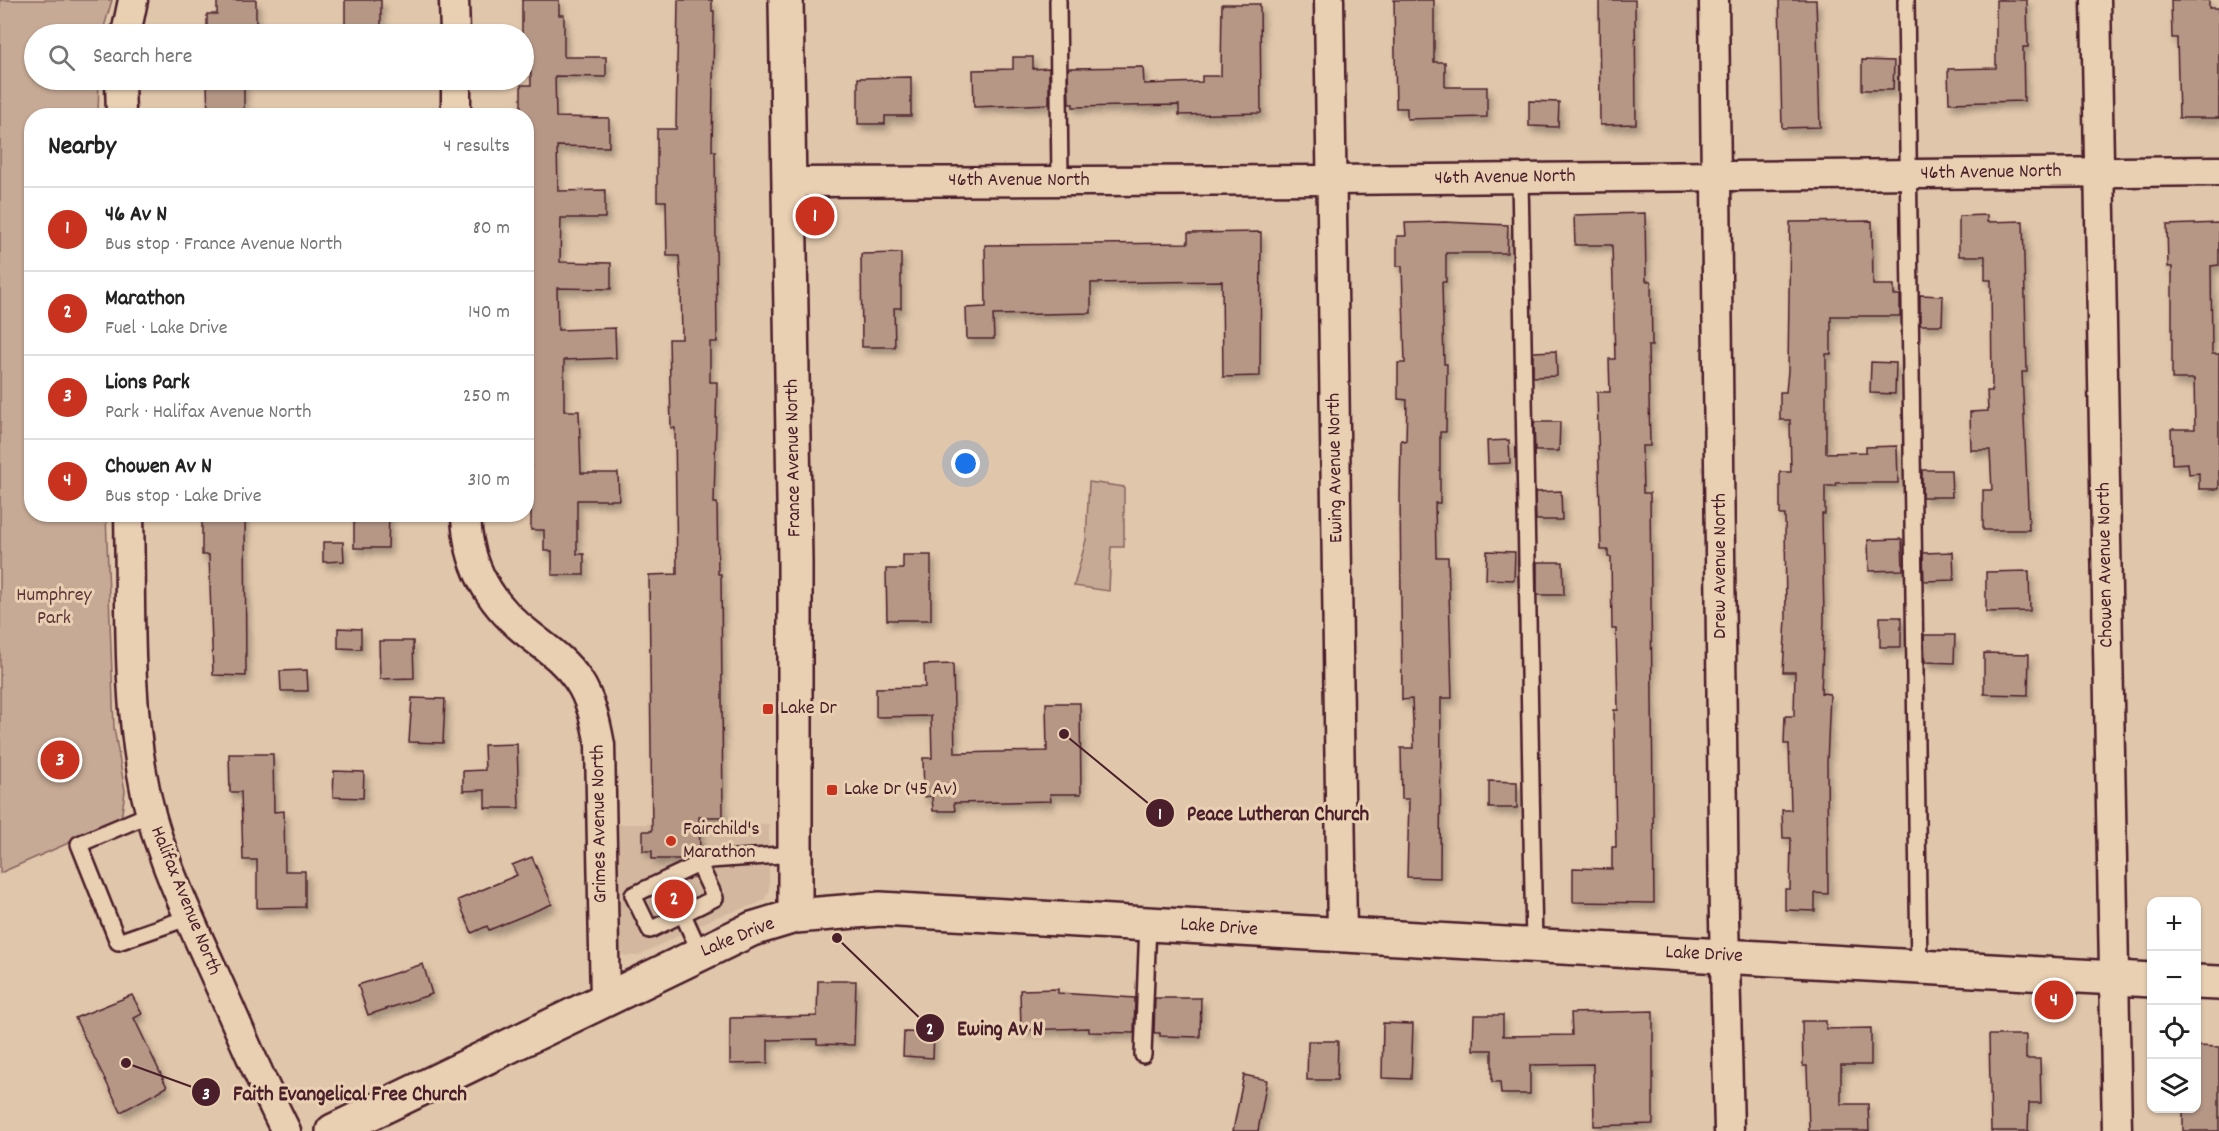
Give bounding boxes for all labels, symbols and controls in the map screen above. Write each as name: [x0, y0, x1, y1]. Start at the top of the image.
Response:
search box: [24, 24, 534, 90]
icon: search: [45, 41, 78, 74]
text: Search here: [93, 42, 192, 73]
text: Nearby: [48, 129, 116, 166]
text: 4 results: [443, 133, 510, 161]
street label: 46th Avenue North: [1920, 158, 2062, 188]
street label: 46th Avenue North: [1434, 163, 1576, 193]
street label: 46th Avenue North: [948, 167, 1090, 195]
pin: 1: [796, 194, 834, 238]
text: 46 Av N: [105, 200, 167, 231]
text: 1: [65, 215, 70, 243]
text: 80 m: [473, 215, 510, 243]
text: Bus stop · France Avenue North: [105, 231, 342, 259]
text: Marathon: [105, 284, 185, 315]
text: 2: [63, 299, 72, 327]
text: 140 m: [468, 299, 510, 327]
text: Fuel · Lake Drive: [105, 315, 228, 343]
text: Lions Park: [105, 368, 190, 399]
street label: France Avenue North: [779, 379, 809, 537]
text: 3: [63, 383, 72, 411]
text: 250 m: [463, 383, 510, 411]
street label: Ewing Avenue North: [1321, 393, 1351, 543]
text: Park · Halifax Avenue North: [105, 399, 311, 427]
your location: [951, 449, 980, 478]
text: Chowen Av N: [105, 452, 212, 483]
text: 4: [63, 467, 72, 495]
text: 310 m: [468, 467, 510, 495]
street label: Chowen Avenue North: [2091, 482, 2121, 648]
text: Bus stop · Lake Drive: [105, 483, 261, 511]
street label: Drew Avenue North: [1707, 493, 1735, 639]
park label: Humphrey Park: [16, 582, 93, 633]
place label: Lake Dr: [780, 695, 837, 723]
marker: Lake Dr: [761, 702, 775, 716]
pin: 3: [40, 738, 80, 783]
street label: Grimes Avenue North: [585, 744, 615, 904]
place label: Lake Dr (45 Av): [844, 776, 957, 804]
marker: Lake Dr (45 Av): [825, 783, 839, 797]
callout: Peace Lutheran Church: [1145, 793, 1381, 832]
text: Peace Lutheran Church: [1187, 801, 1370, 831]
text: 1: [1158, 803, 1162, 828]
place label: Fairchild's Marathon: [683, 816, 760, 867]
street label: Halifax Avenue North: [142, 822, 228, 980]
marker: Fairchild's Marathon: [664, 834, 678, 848]
pin: 2: [654, 876, 694, 922]
map controls: [2147, 897, 2201, 1113]
button: +: [2147, 897, 2201, 951]
street label: Lake Drive: [697, 910, 779, 966]
street label: Lake Drive: [1179, 911, 1259, 945]
street label: Lake Drive: [1664, 939, 1744, 971]
button: −: [2147, 951, 2201, 1005]
pin: 4: [2034, 978, 2074, 1022]
button: locate: [2147, 1005, 2201, 1059]
callout: Ewing Av N: [915, 1008, 1055, 1047]
text: Ewing Av N: [957, 1016, 1043, 1046]
text: 2: [926, 1018, 934, 1043]
button: layers: [2147, 1059, 2201, 1113]
callout: Faith Evangelical Free Church: [191, 1073, 479, 1112]
text: Faith Evangelical Free Church: [233, 1081, 467, 1111]
text: 3: [202, 1083, 210, 1108]

